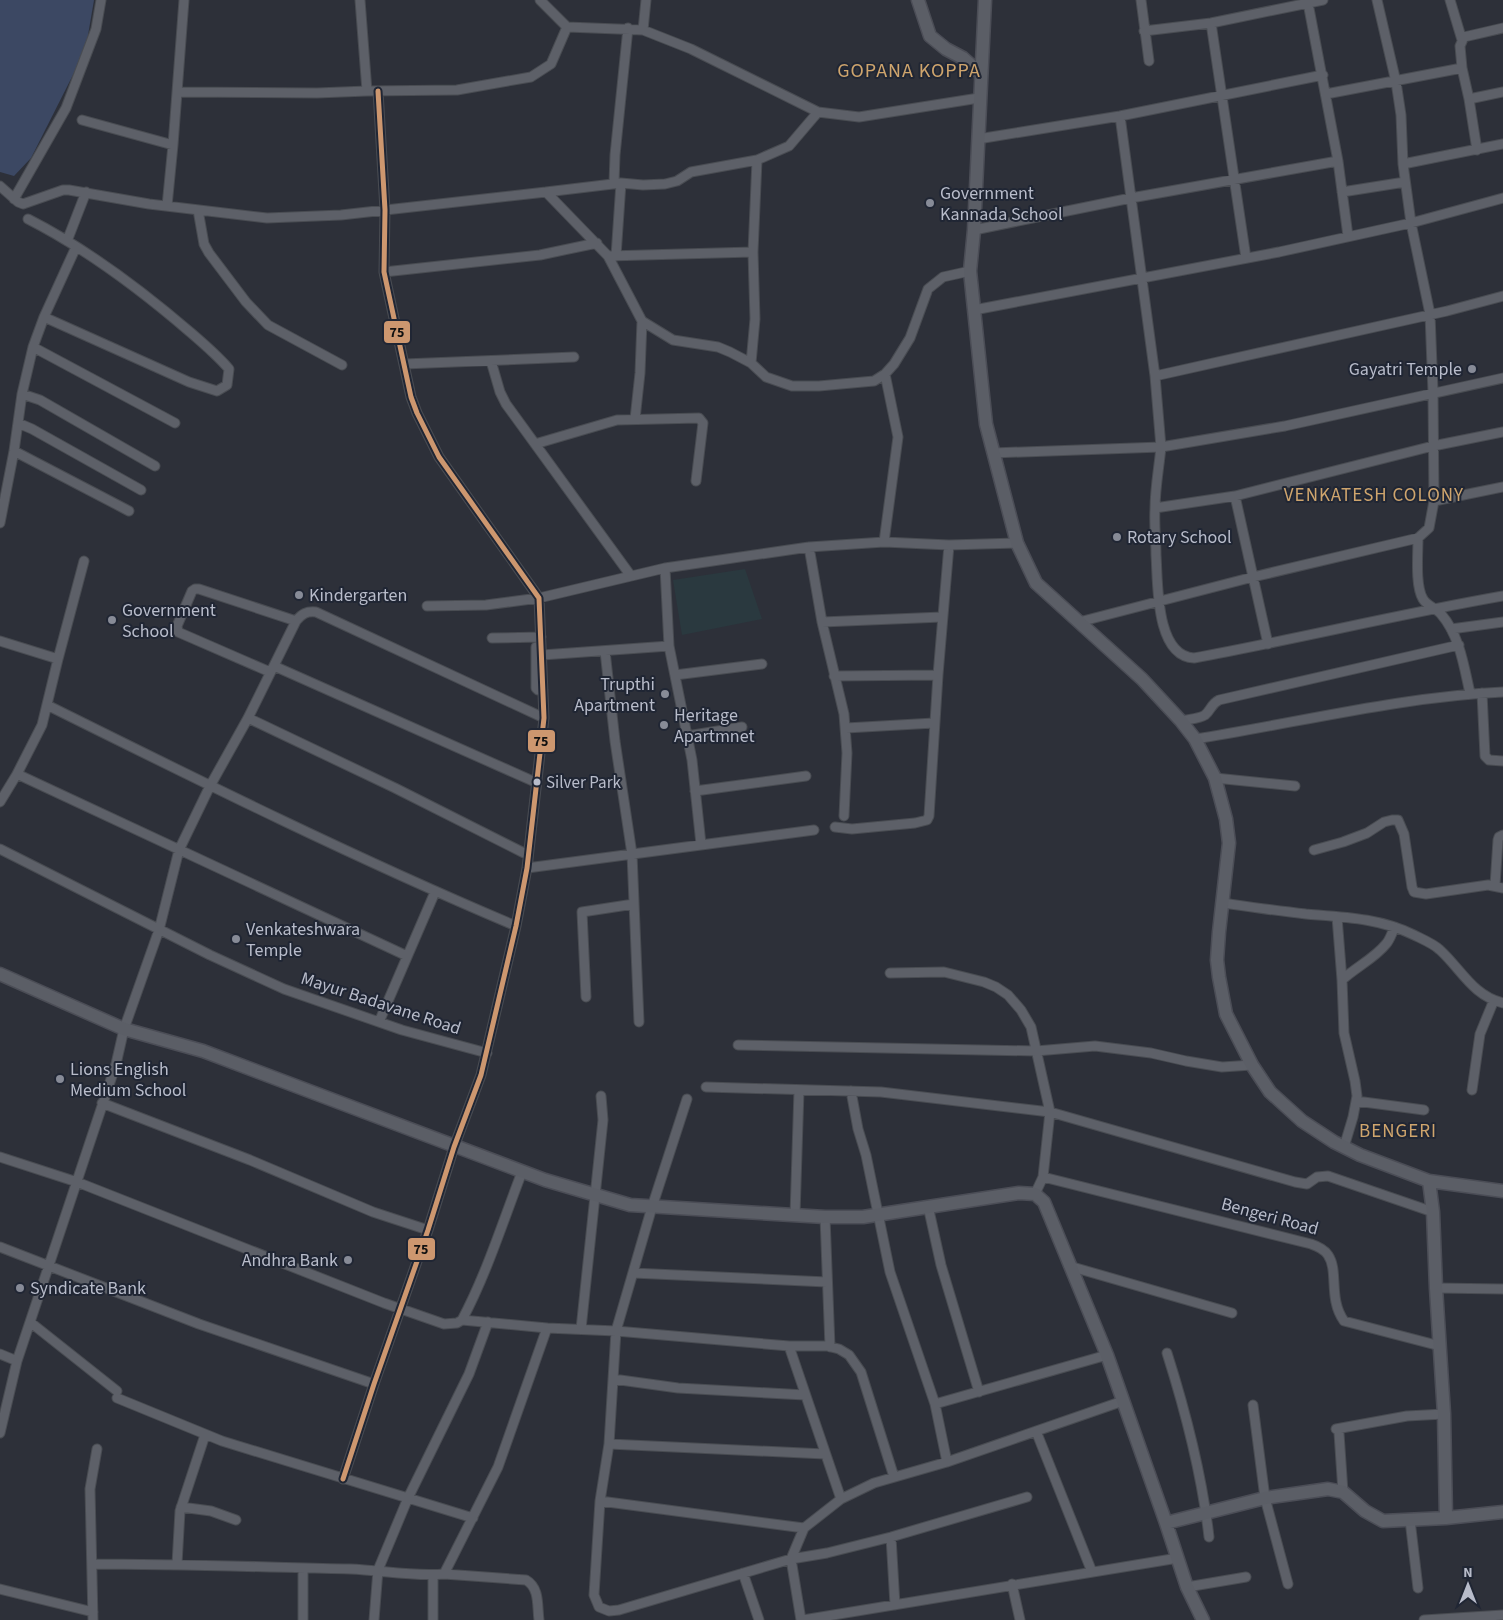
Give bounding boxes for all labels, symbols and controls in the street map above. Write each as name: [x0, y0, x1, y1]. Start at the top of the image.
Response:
district label: GOPANA KOPPA: [837, 57, 981, 85]
place label: Government Kannada School: [940, 181, 1063, 227]
marker: Government Kannada School: [924, 197, 936, 209]
line badge: 75: [383, 320, 411, 344]
text: 75: [390, 323, 404, 343]
place label: Gayatri Temple: [1349, 357, 1462, 382]
marker: Gayatri Temple: [1466, 363, 1478, 375]
district label: VENKATESH COLONY: [1284, 482, 1464, 509]
place label: Rotary School: [1127, 525, 1232, 550]
marker: Rotary School: [1111, 531, 1123, 543]
place label: Kindergarten: [309, 583, 407, 608]
marker: Kindergarten: [293, 589, 305, 601]
place label: Government School: [122, 598, 216, 644]
marker: Government School: [106, 614, 118, 626]
place label: Trupthi Apartment: [574, 672, 655, 718]
marker: Trupthi Apartment: [659, 688, 671, 700]
place label: Heritage Apartmnet: [674, 703, 755, 749]
marker: Heritage Apartmnet: [658, 719, 670, 731]
line badge: 75: [527, 729, 556, 753]
text: 75: [534, 732, 548, 752]
place label: Silver Park: [546, 771, 622, 795]
marker: Silver Park: [532, 777, 542, 787]
place label: Venkateshwara Temple: [246, 917, 360, 963]
marker: Venkateshwara Temple: [230, 933, 242, 945]
street label: Mayur Badavane Road: [298, 966, 464, 1041]
place label: Lions English Medium School: [70, 1057, 186, 1103]
marker: Lions English Medium School: [54, 1073, 66, 1085]
district label: BENGERI: [1359, 1118, 1437, 1145]
street label: Bengeri Road: [1218, 1191, 1321, 1242]
line badge: 75: [407, 1237, 436, 1261]
text: 75: [414, 1240, 428, 1260]
place label: Andhra Bank: [242, 1248, 338, 1273]
marker: Andhra Bank: [342, 1254, 354, 1266]
place label: Syndicate Bank: [30, 1276, 146, 1301]
marker: Syndicate Bank: [14, 1282, 26, 1294]
north arrow: [1443, 1560, 1493, 1610]
text: N: [1463, 1563, 1473, 1583]

